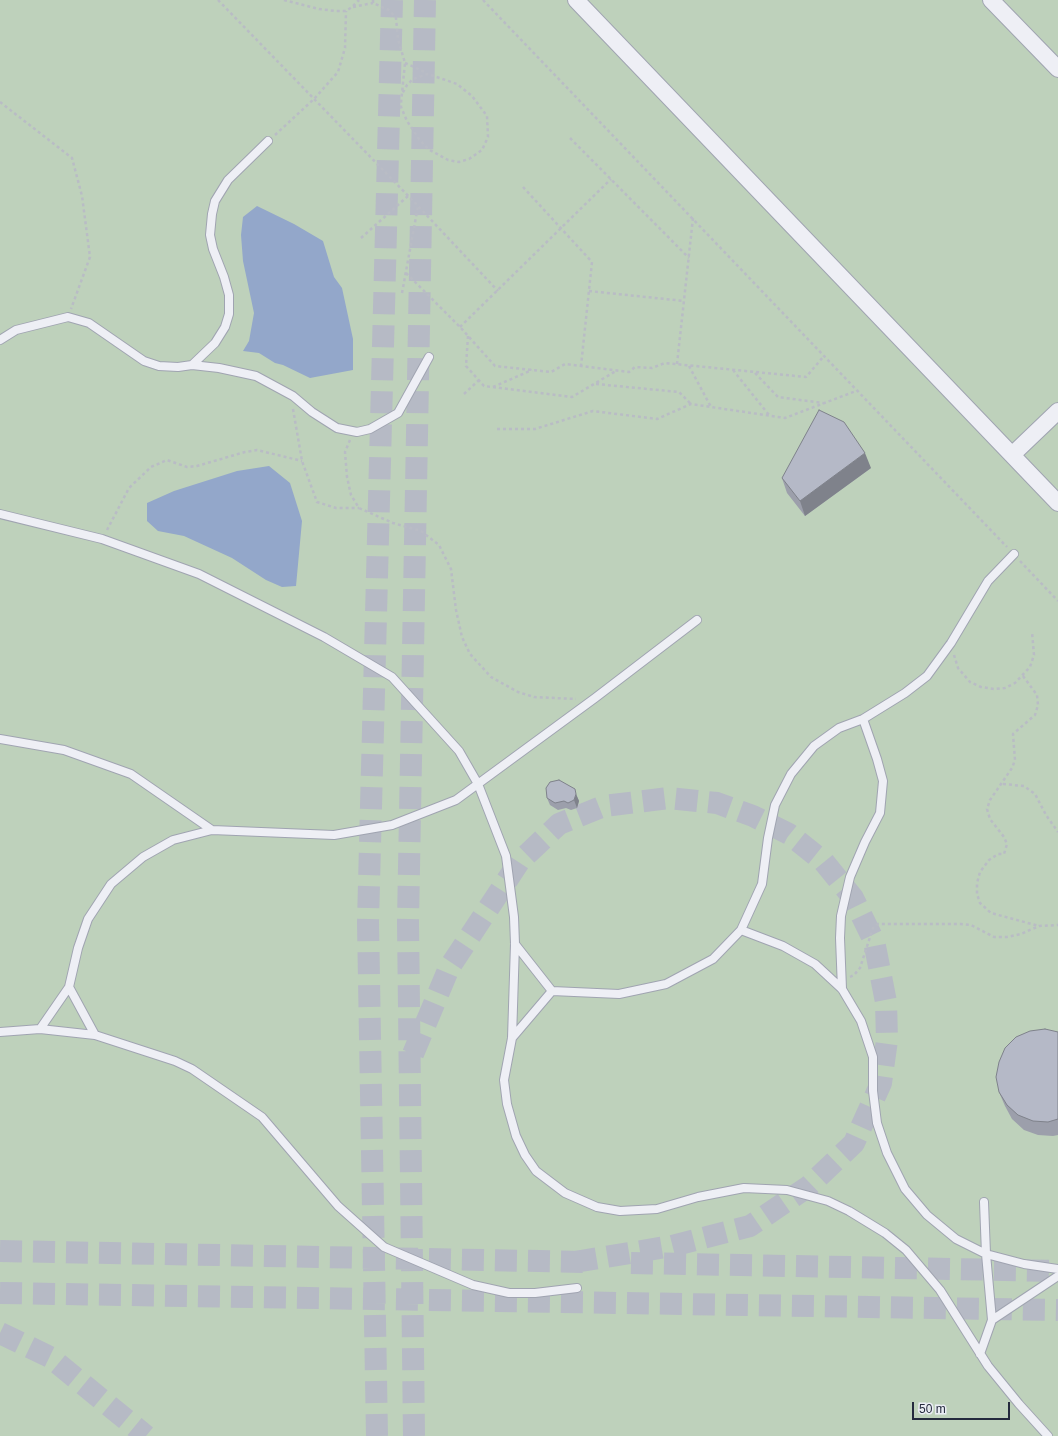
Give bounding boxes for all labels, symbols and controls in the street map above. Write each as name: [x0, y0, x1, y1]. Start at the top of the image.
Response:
scale bar: [914, 1394, 1012, 1420]
text: 50 m: [919, 1402, 946, 1416]

